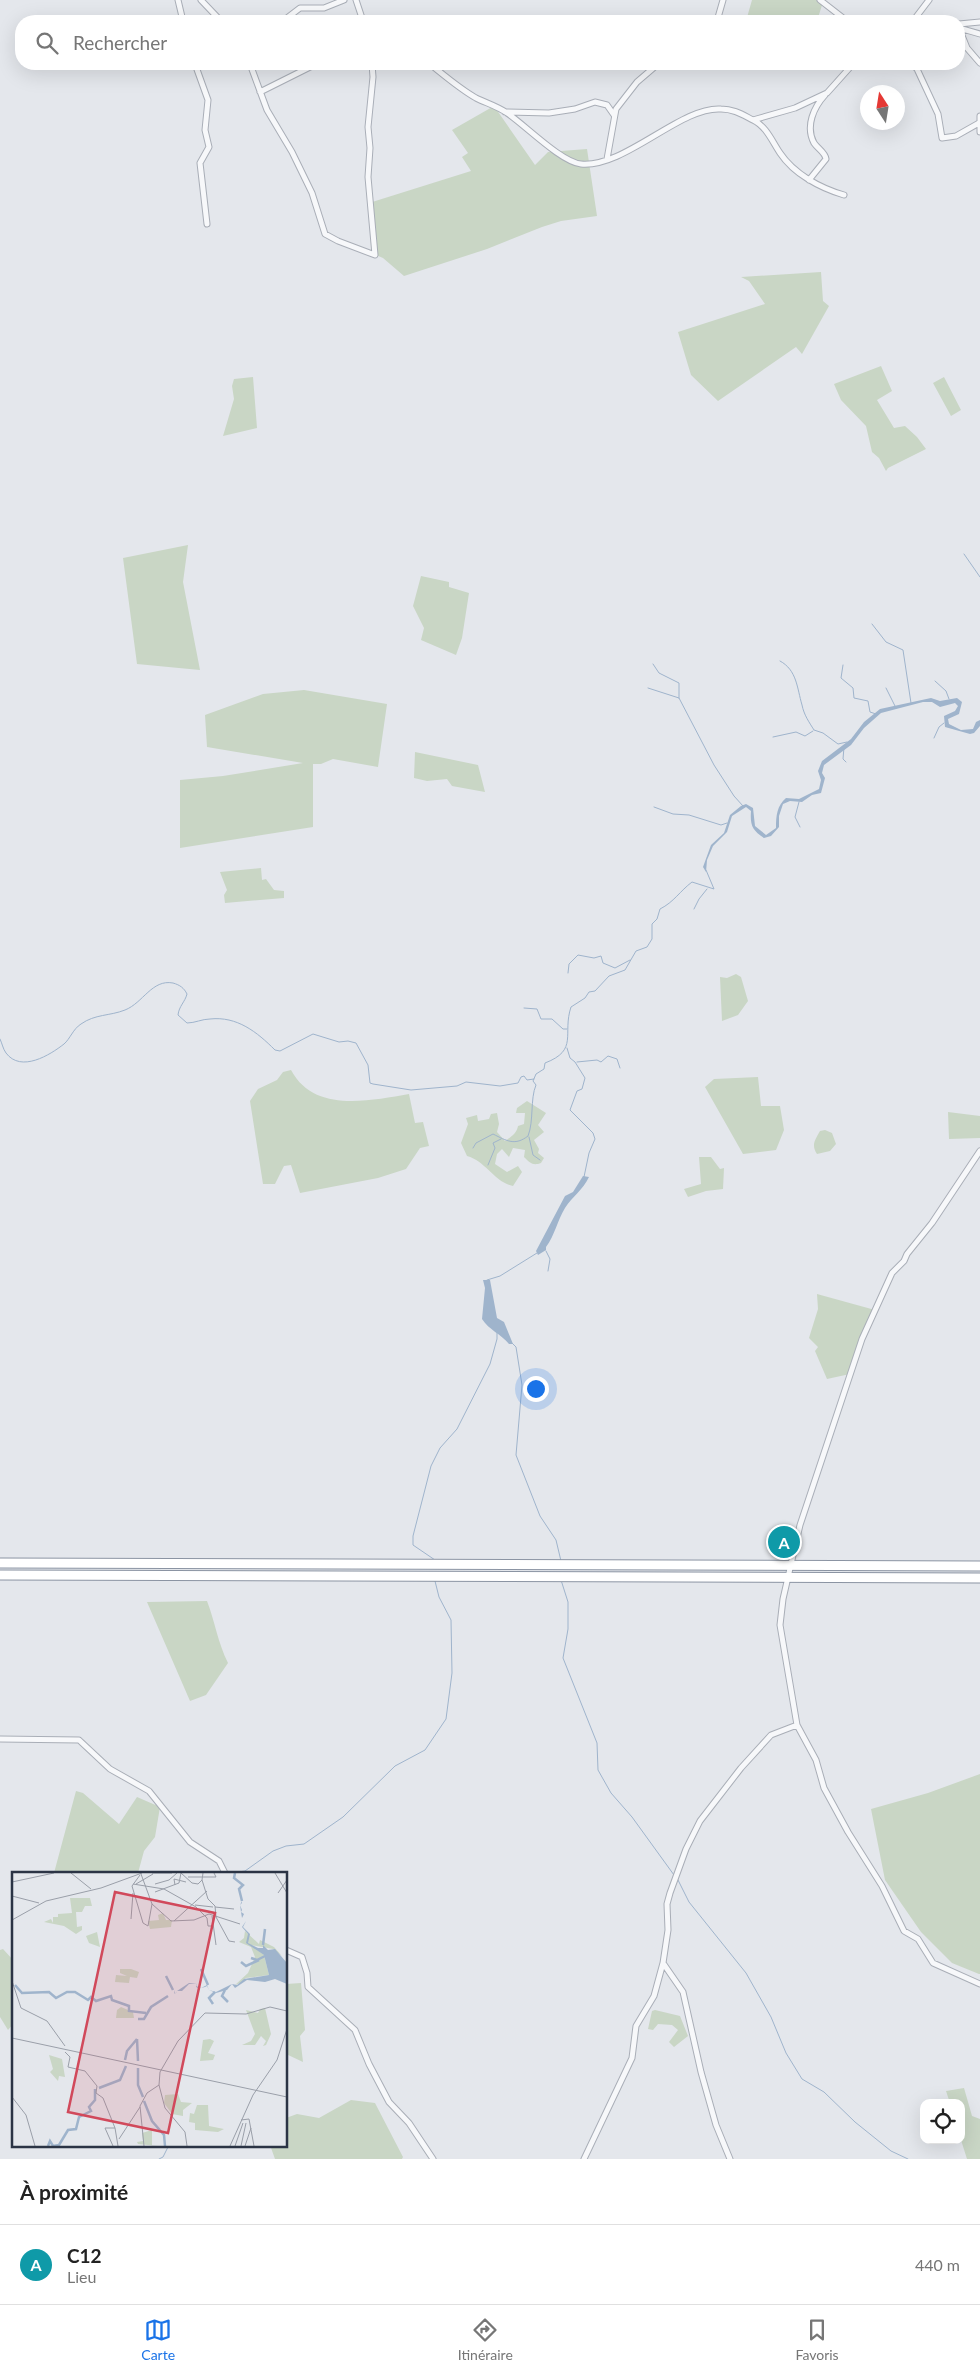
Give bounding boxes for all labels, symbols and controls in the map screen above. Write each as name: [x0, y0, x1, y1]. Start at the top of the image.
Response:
search box: [15, 15, 965, 70]
icon: search: [33, 29, 61, 57]
text: Rechercher: [73, 31, 167, 54]
north arrow: [860, 85, 905, 130]
your location: [523, 1376, 549, 1402]
pin: A: [768, 1523, 800, 1561]
inset map: [12, 1872, 288, 2146]
map controls: [920, 2099, 965, 2144]
button: locate: [920, 2099, 965, 2144]
text: À proximité: [20, 2179, 128, 2204]
text: C12: [67, 2244, 102, 2267]
text: A: [30, 2255, 42, 2274]
text: 440 m: [915, 2255, 960, 2274]
text: Lieu: [67, 2267, 96, 2286]
tab: Carte: [141, 2316, 175, 2363]
tab: Itinéraire: [458, 2316, 513, 2363]
tab: Favoris: [795, 2316, 839, 2363]

